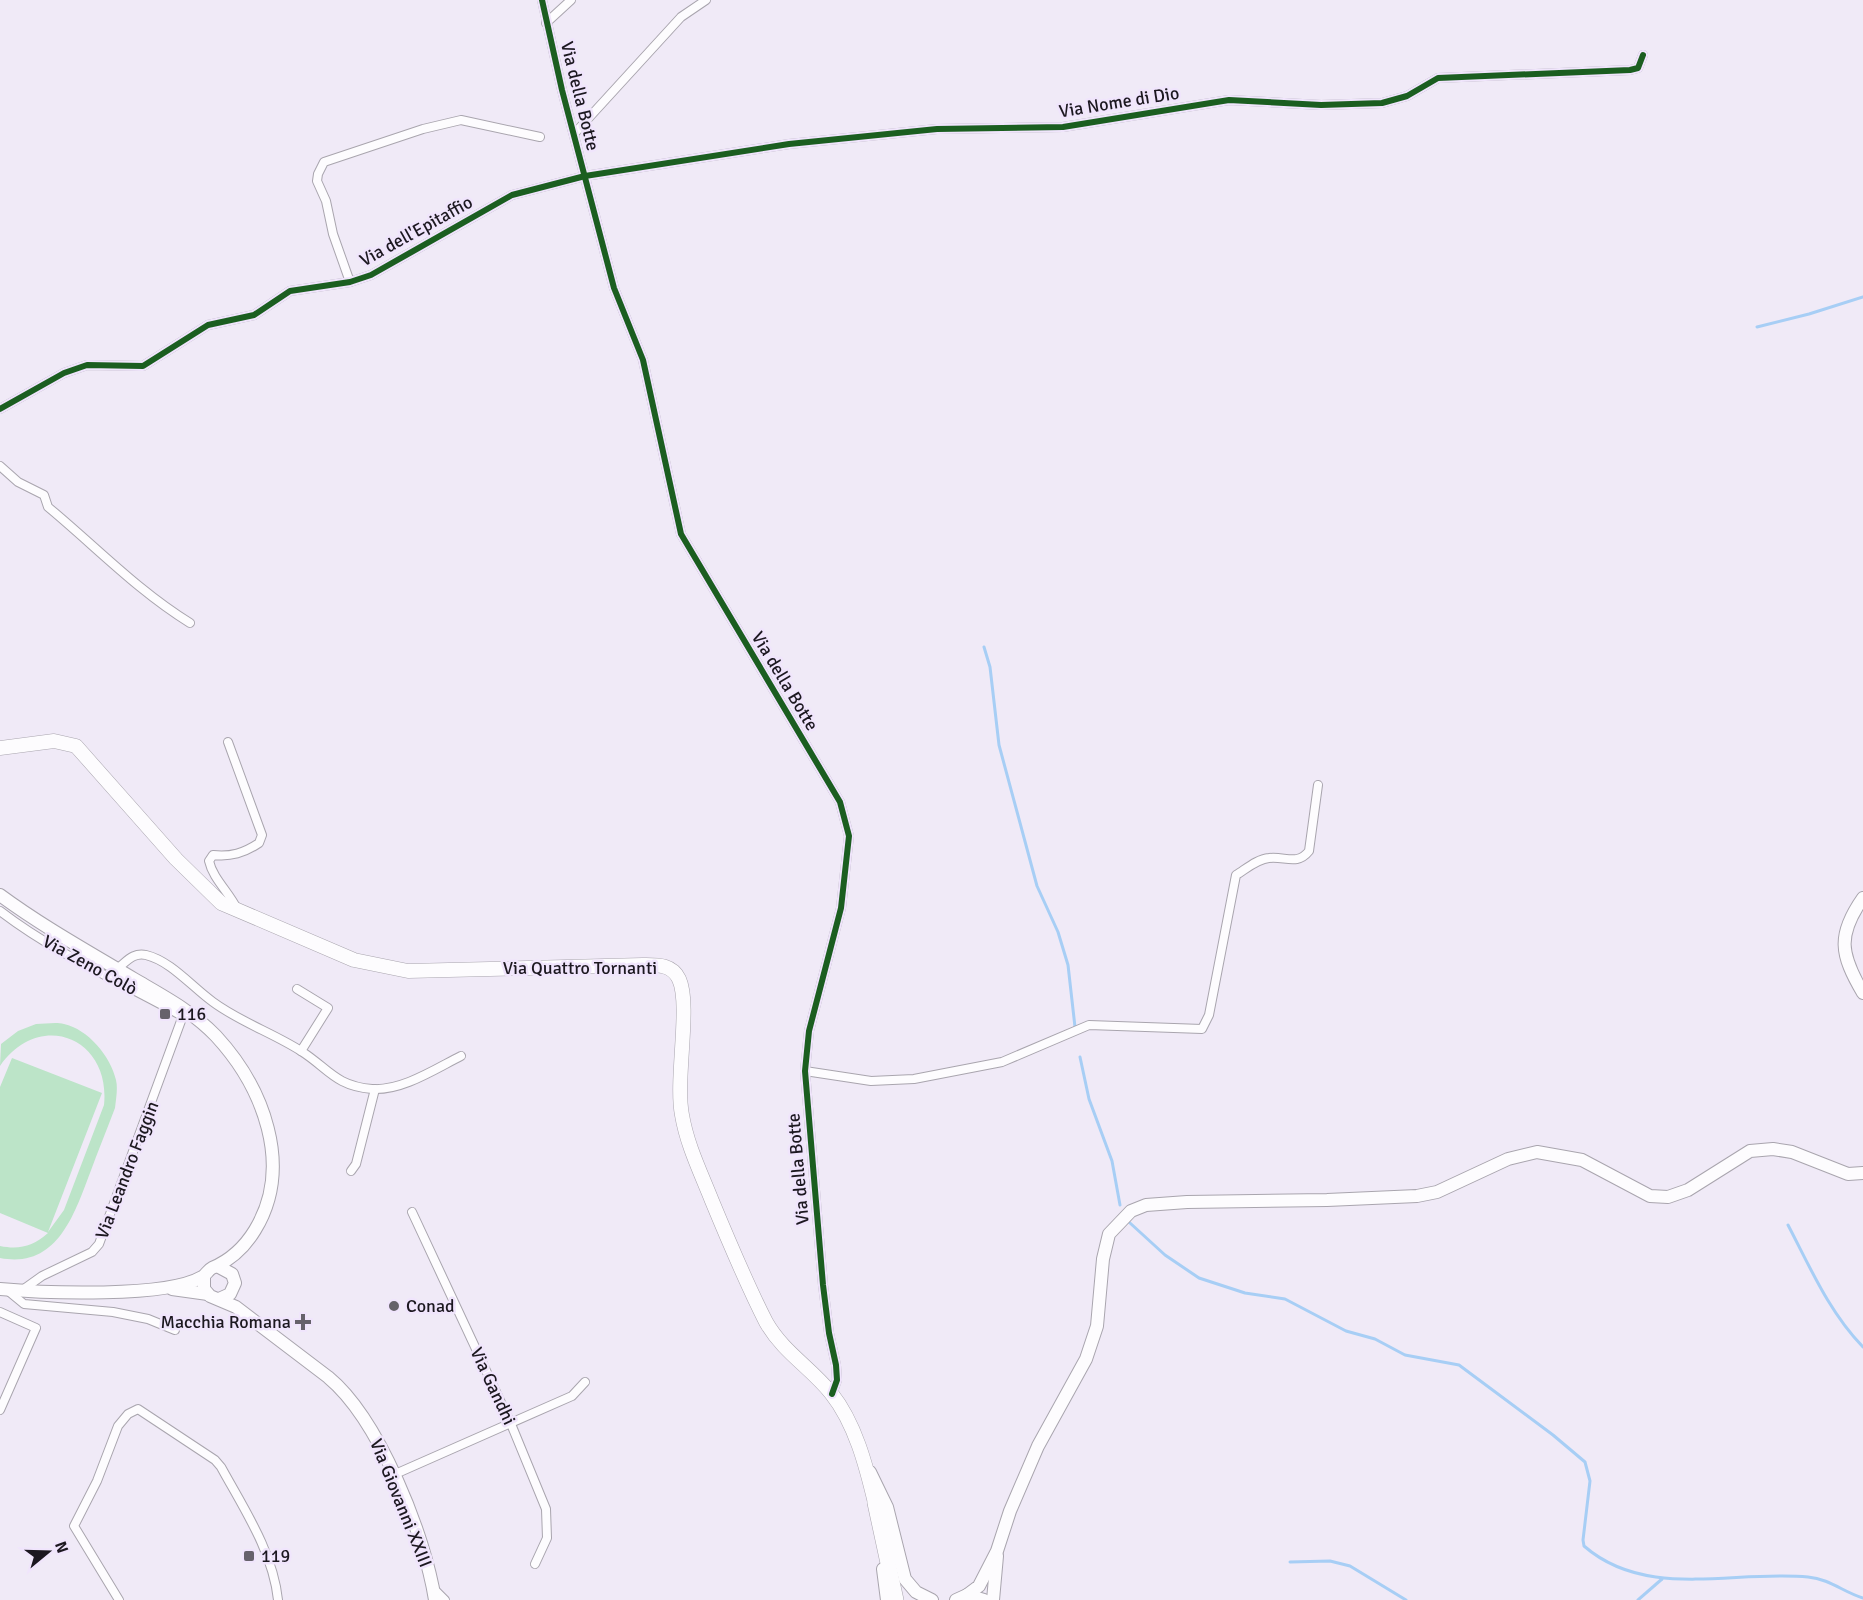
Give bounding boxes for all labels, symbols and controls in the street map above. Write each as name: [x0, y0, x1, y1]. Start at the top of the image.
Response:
street label: Via della Botte: [556, 39, 604, 153]
street label: Via Nome di Dio: [1057, 82, 1181, 122]
street label: Via dell'Epitaffio: [356, 191, 476, 271]
street label: Via della Botte: [747, 627, 823, 735]
street label: Via Zeno Colò: [39, 930, 141, 1000]
street label: Via Quattro Tornanti: [503, 957, 657, 979]
place label: 116: [177, 1003, 206, 1025]
marker: 116: [158, 1007, 172, 1021]
street label: Via Leandro Faggin: [91, 1098, 163, 1242]
street label: Via della Botte: [782, 1112, 814, 1226]
place label: Conad: [406, 1295, 455, 1317]
marker: Conad: [387, 1299, 401, 1313]
place label: Macchia Romana: [160, 1311, 291, 1333]
marker: Macchia Romana: [296, 1315, 310, 1329]
street label: Via Gandhi: [465, 1344, 521, 1428]
street label: Via Giovanni XXIII: [365, 1436, 437, 1570]
north arrow: [18, 1522, 78, 1582]
text: N: [50, 1539, 73, 1556]
place label: 119: [261, 1545, 290, 1567]
marker: 119: [242, 1549, 256, 1563]

